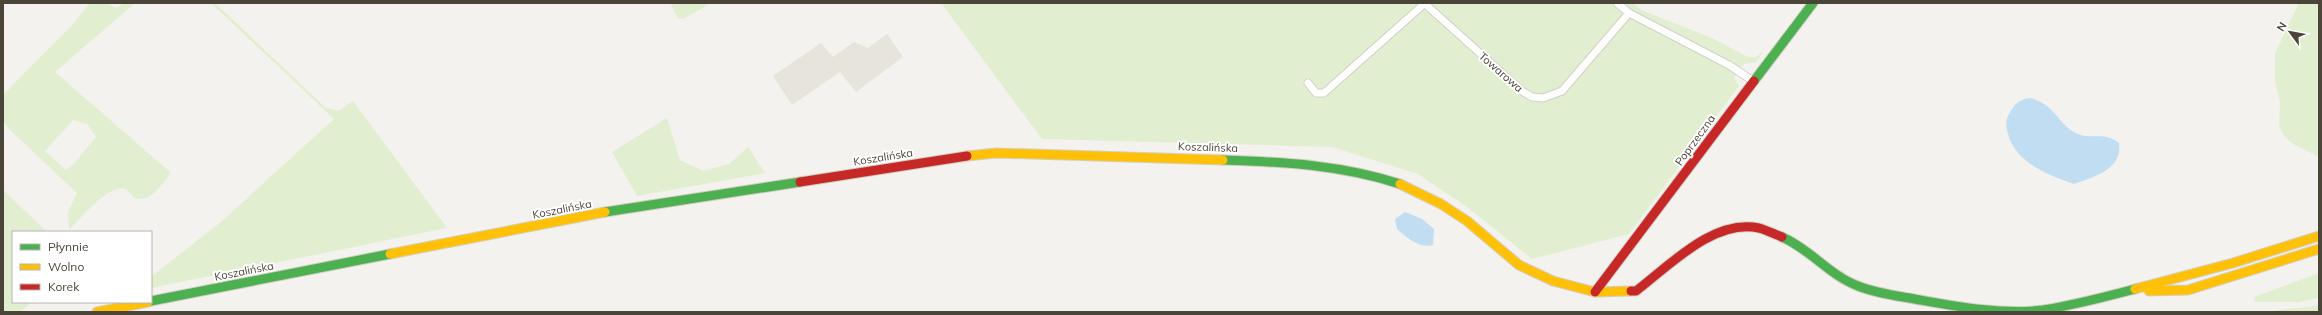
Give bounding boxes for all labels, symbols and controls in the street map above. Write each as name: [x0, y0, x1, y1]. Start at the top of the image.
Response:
north arrow: [2270, 12, 2310, 52]
text: N: [2273, 19, 2290, 34]
street label: Towarowa: [1476, 49, 1526, 95]
street label: Poprzeczna: [1672, 112, 1718, 168]
street label: Koszalińska: [1178, 139, 1238, 155]
street label: Koszalińska: [852, 145, 914, 169]
street label: Koszalińska: [531, 196, 593, 222]
legend: [12, 231, 152, 303]
text: Płynnie: [48, 239, 89, 254]
street label: Koszalińska: [213, 258, 275, 284]
text: Wolno: [48, 259, 84, 274]
text: Korek: [48, 279, 80, 294]

